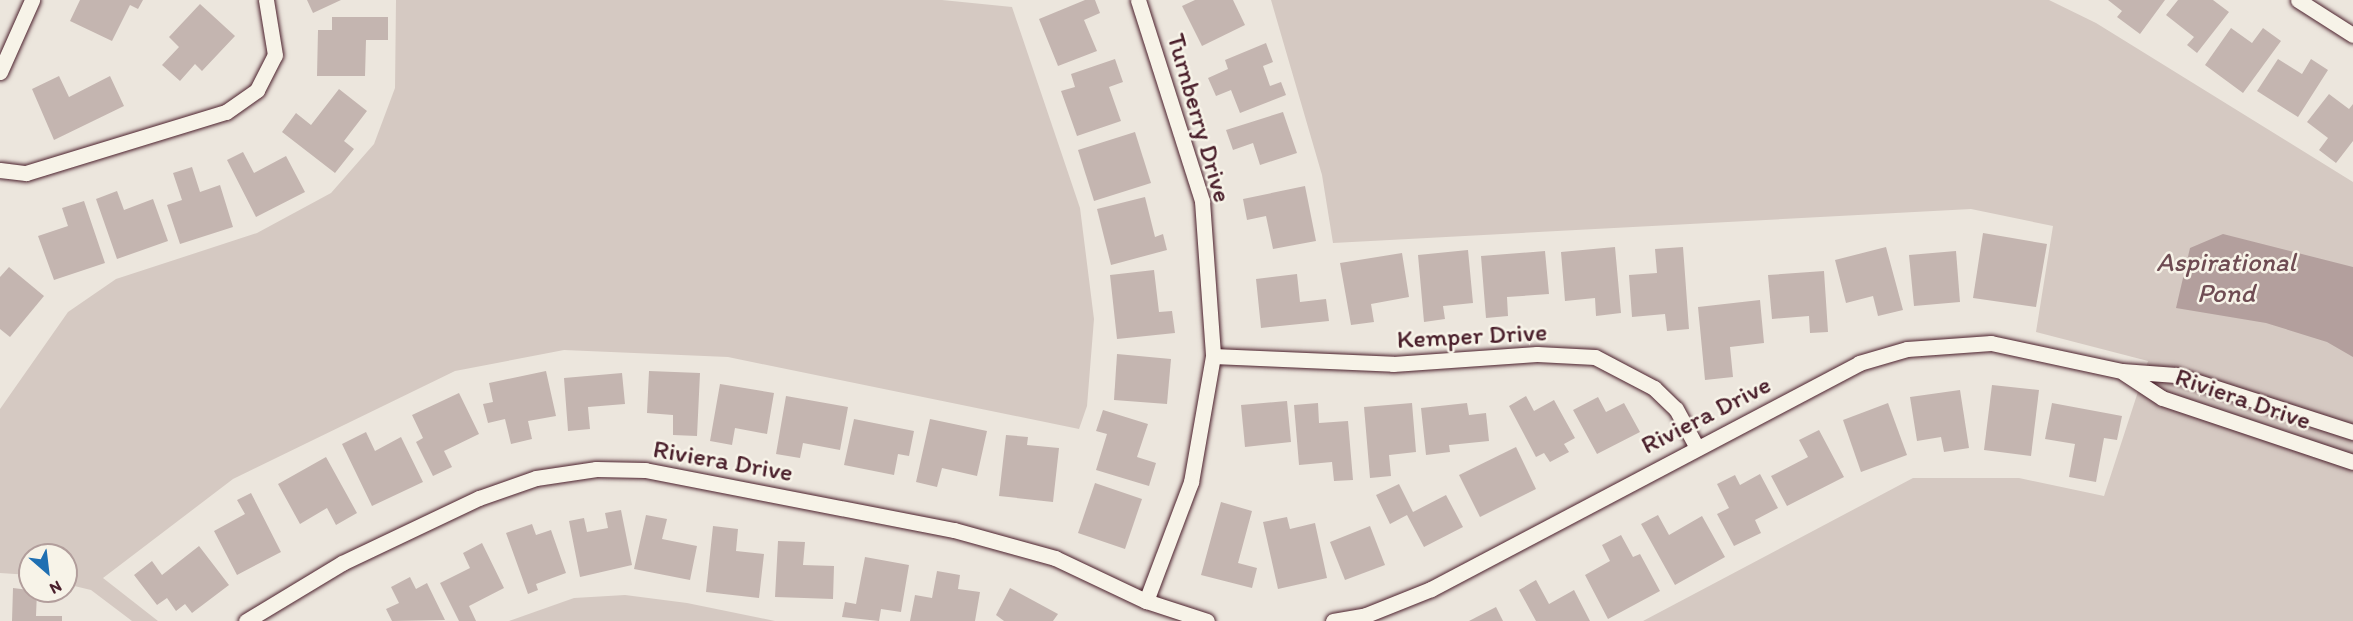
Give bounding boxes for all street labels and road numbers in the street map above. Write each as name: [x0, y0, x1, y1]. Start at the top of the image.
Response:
street label: Turnberry Drive: [1160, 30, 1238, 206]
street label: Kemper Drive: [1396, 316, 1548, 356]
street label: Riviera Drive: [2171, 361, 2315, 437]
street label: Riviera Drive: [1636, 369, 1776, 461]
street label: Riviera Drive: [651, 433, 795, 489]

